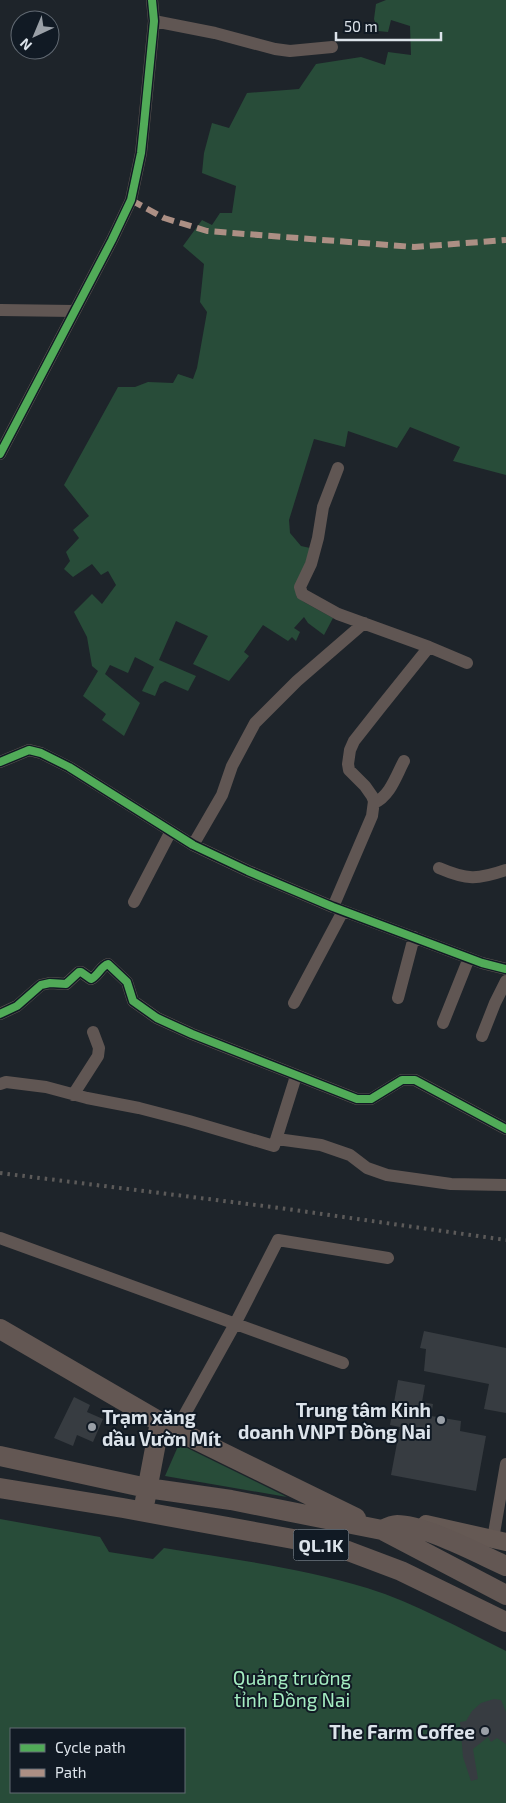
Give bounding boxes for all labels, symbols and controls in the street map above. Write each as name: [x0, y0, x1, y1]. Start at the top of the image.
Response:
north arrow: [10, 10, 60, 60]
scale bar: [336, 10, 441, 42]
text: 50 m: [344, 17, 378, 35]
text: N: [16, 35, 35, 54]
place label: Trung tâm Kinh doanh VNPT Đồng Nai: [238, 1398, 431, 1443]
place label: Trạm xăng dầu Vườn Mít: [102, 1405, 221, 1450]
marker: Trung tâm Kinh doanh VNPT Đồng Nai: [435, 1414, 447, 1426]
marker: Trạm xăng dầu Vườn Mít: [86, 1421, 98, 1433]
road number: QL.1K: [294, 1530, 348, 1560]
park label: Quảng trường tỉnh Đồng Nai: [233, 1666, 352, 1711]
place label: The Farm Coffee: [329, 1720, 475, 1743]
marker: The Farm Coffee: [479, 1725, 491, 1737]
legend: [10, 1728, 185, 1793]
text: Cycle path: [55, 1738, 126, 1756]
text: Path: [55, 1763, 86, 1781]

